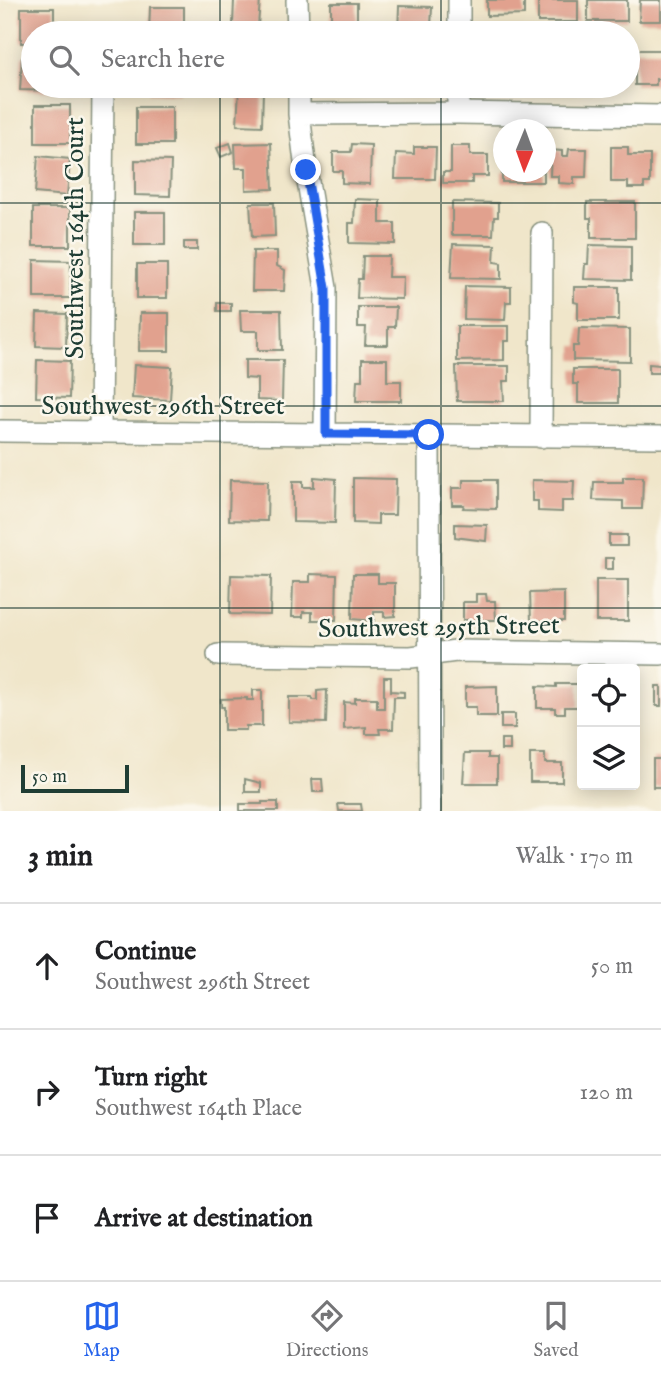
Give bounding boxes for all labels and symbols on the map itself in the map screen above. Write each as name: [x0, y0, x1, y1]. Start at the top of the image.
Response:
street label: Southwest 164th Court: [59, 117, 92, 359]
north arrow: [493, 119, 556, 182]
route end: [290, 154, 321, 185]
street label: Southwest 296th Street: [41, 390, 285, 423]
route start: [413, 419, 444, 450]
street label: Southwest 295th Street: [318, 609, 560, 646]
scale bar: [21, 762, 130, 794]

